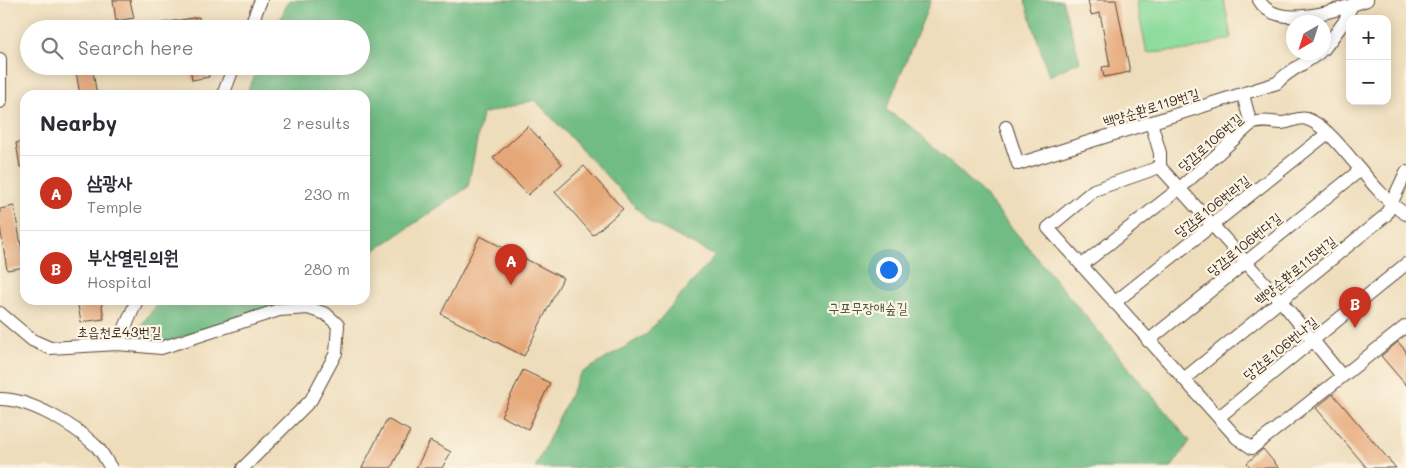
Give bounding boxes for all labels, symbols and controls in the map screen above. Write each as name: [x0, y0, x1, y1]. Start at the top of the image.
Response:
north arrow: [1286, 15, 1331, 60]
map controls: [1346, 15, 1391, 105]
button: +: [1346, 15, 1391, 60]
search box: [20, 20, 370, 75]
icon: search: [38, 34, 66, 62]
text: Search here: [78, 35, 194, 60]
button: −: [1346, 60, 1391, 105]
street label: 백양순환로119번길: [1101, 83, 1202, 131]
street label: 당감로106번길: [1174, 108, 1247, 175]
text: Nearby: [40, 109, 117, 136]
text: 2 results: [283, 112, 350, 133]
text: 삼광사: [87, 169, 133, 194]
street label: 당감로106번라길: [1170, 170, 1254, 241]
text: A: [50, 183, 62, 204]
text: 230 m: [304, 183, 350, 204]
text: Temple: [87, 196, 142, 217]
street label: 당감로106번다길: [1203, 208, 1286, 280]
street label: 백양순환로115번길: [1250, 231, 1340, 309]
text: 부산열린의원: [87, 244, 179, 269]
pin: A: [495, 244, 527, 285]
your location: [876, 257, 902, 283]
text: B: [51, 258, 61, 279]
text: 280 m: [304, 258, 350, 279]
text: Hospital: [87, 271, 151, 292]
pin: B: [1339, 287, 1371, 328]
park label: 구포무장애숲길: [829, 298, 908, 317]
street label: 당감로106번나길: [1239, 312, 1322, 384]
street label: 초읍천로43번길: [77, 322, 162, 341]

